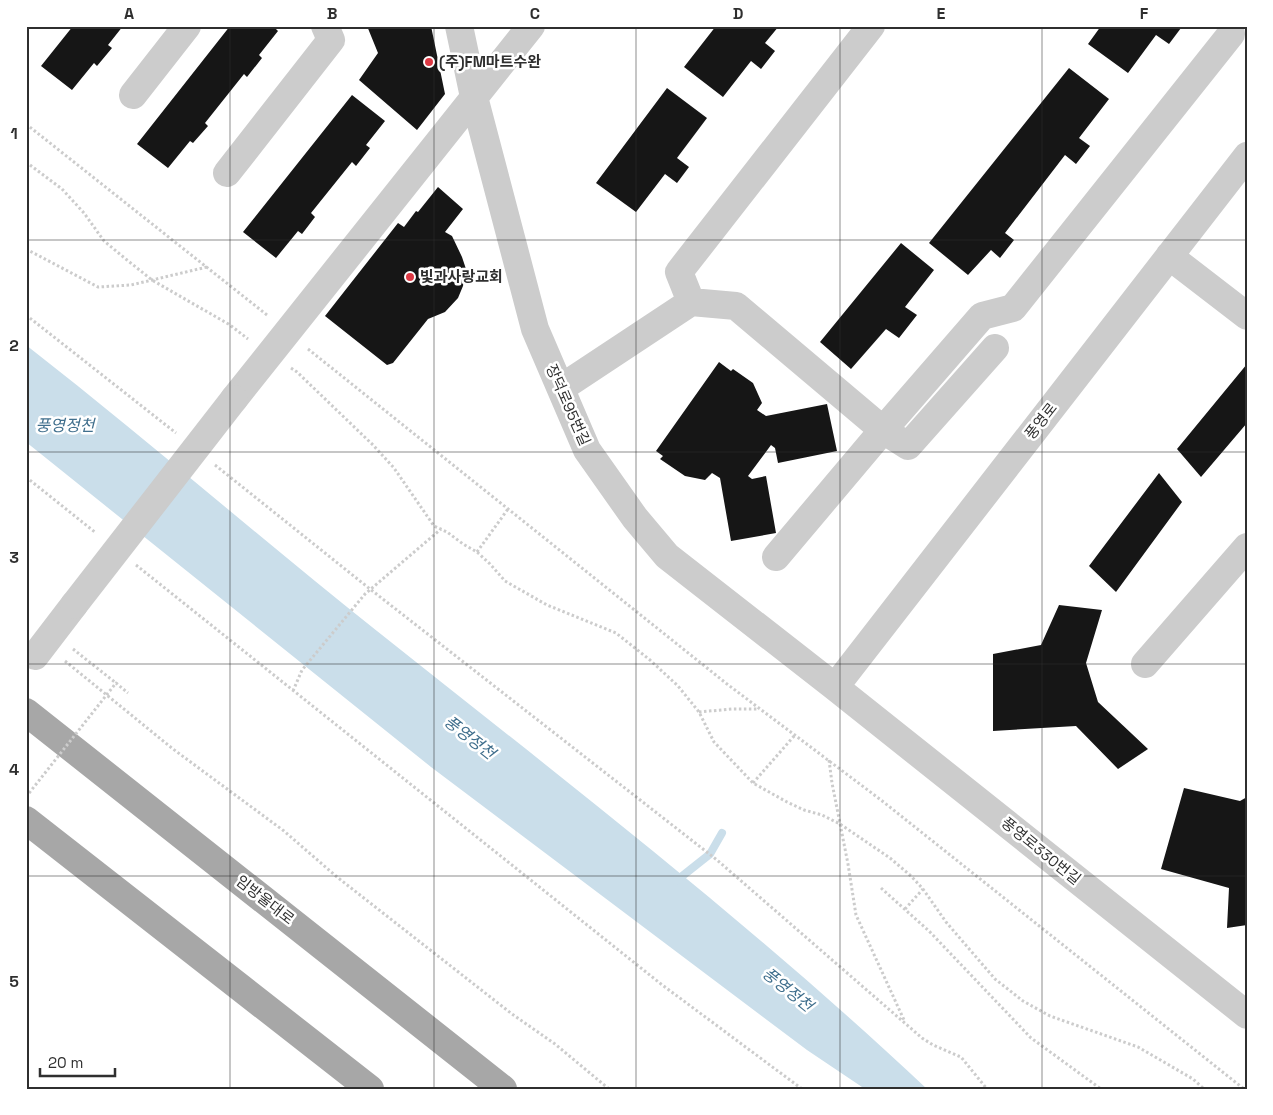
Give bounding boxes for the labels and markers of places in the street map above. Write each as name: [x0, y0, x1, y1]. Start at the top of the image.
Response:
place label: (주)FM마트수완: [439, 52, 541, 71]
marker: (주)FM마트수완: [423, 56, 435, 68]
place label: 빛과사랑교회: [420, 267, 503, 286]
marker: 빛과사랑교회: [404, 271, 416, 283]

